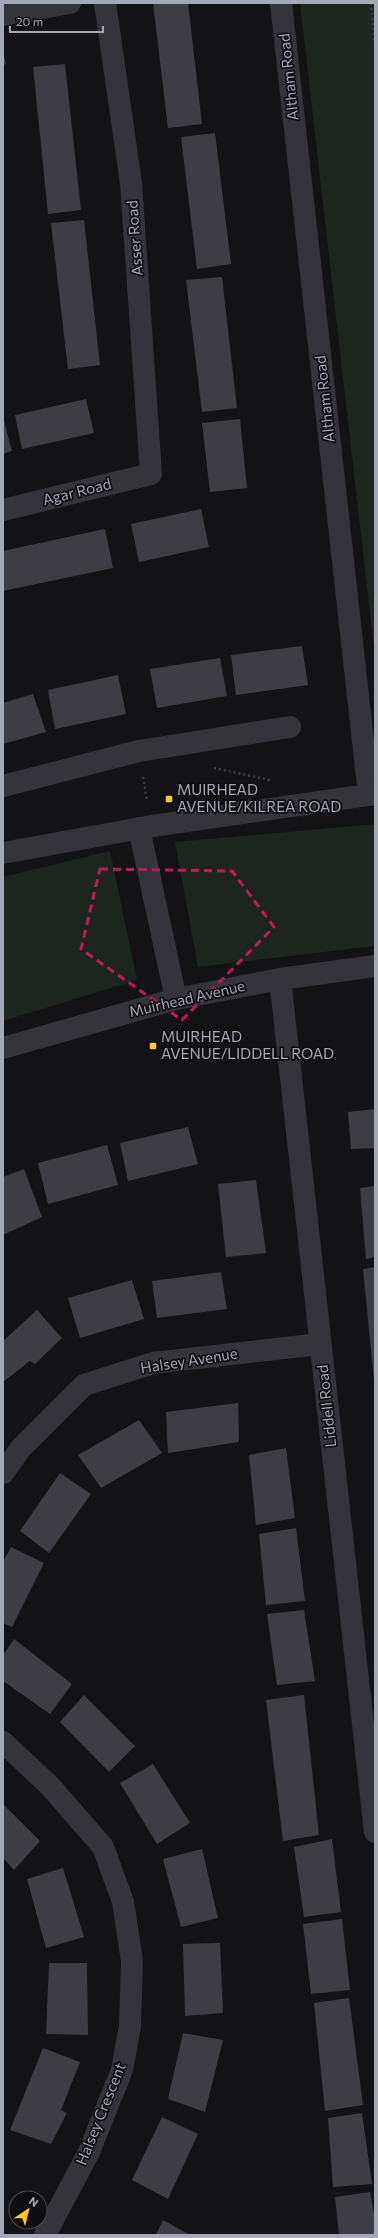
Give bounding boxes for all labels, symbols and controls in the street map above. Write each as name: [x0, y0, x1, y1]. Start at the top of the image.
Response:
scale bar: [10, 8, 103, 34]
text: 20 m: [16, 14, 43, 28]
street label: Altham Road: [274, 33, 302, 122]
street label: Asser Road: [122, 200, 146, 277]
street label: Altham Road: [310, 355, 338, 444]
street label: Agar Road: [41, 474, 113, 508]
place label: MUIRHEAD AVENUE/KILREA ROAD: [177, 780, 341, 815]
marker: MUIRHEAD AVENUE/KILREA ROAD: [164, 794, 174, 804]
street label: Muirhead Avenue: [127, 976, 247, 1020]
place label: MUIRHEAD AVENUE/LIDDELL ROAD: [161, 1027, 334, 1062]
marker: MUIRHEAD AVENUE/LIDDELL ROAD: [148, 1041, 158, 1051]
street label: Halsey Avenue: [139, 1343, 239, 1377]
street label: Liddell Road: [313, 1364, 339, 1448]
street label: Halsey Crescent: [71, 2060, 129, 2167]
north arrow: [8, 2190, 48, 2230]
text: N: [27, 2194, 41, 2209]

